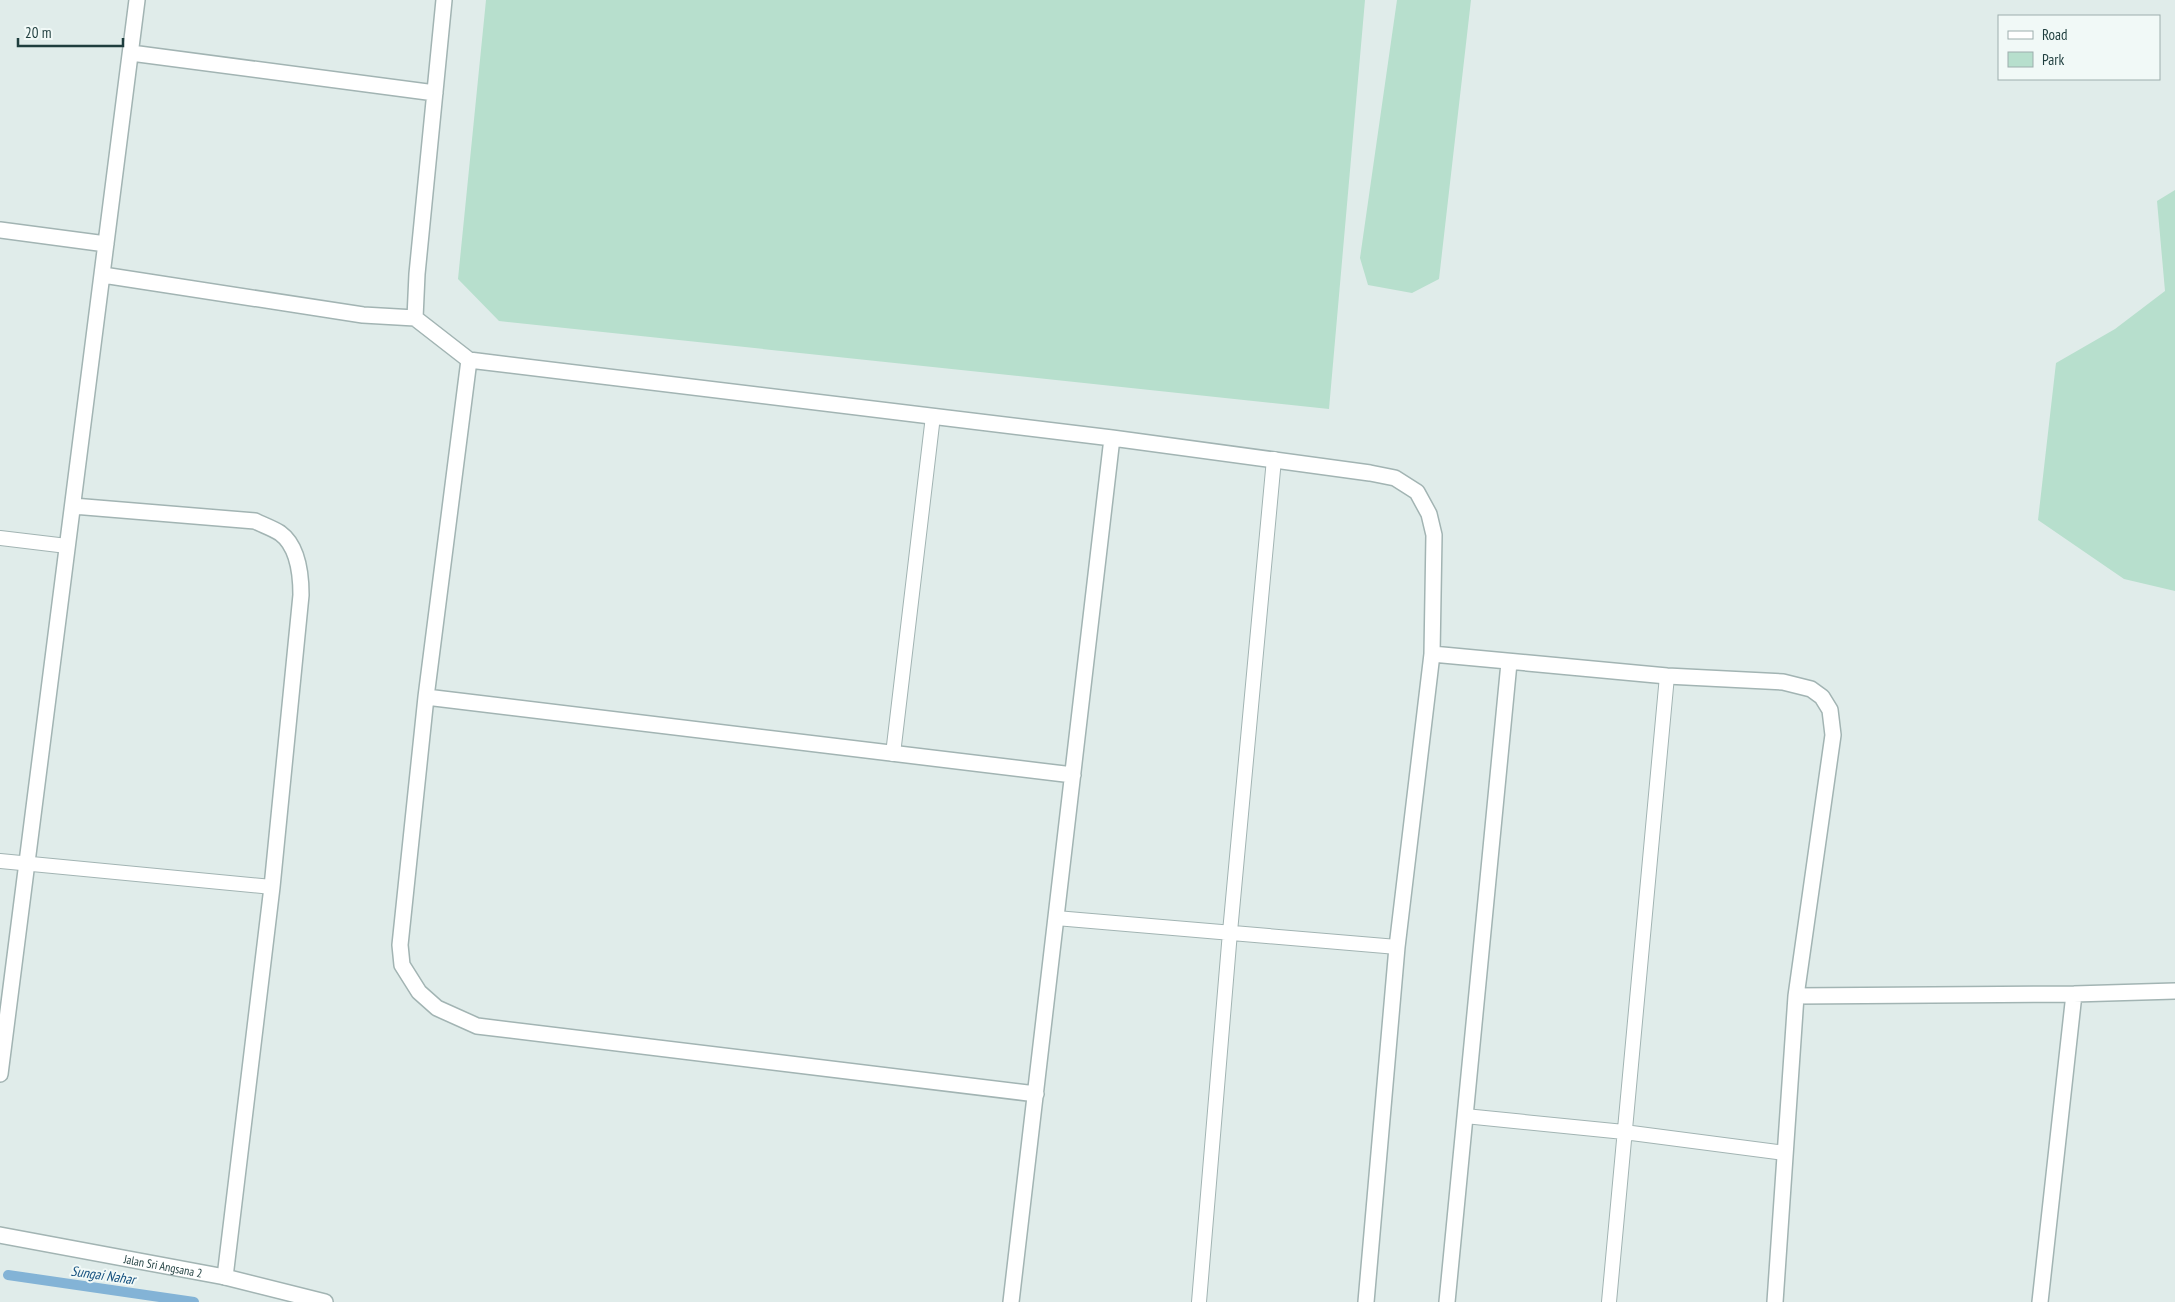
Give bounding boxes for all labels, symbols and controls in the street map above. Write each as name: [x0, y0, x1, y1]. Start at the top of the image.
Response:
scale bar: [18, 15, 122, 47]
legend: [1998, 15, 2160, 80]
text: 20 m: [25, 23, 51, 42]
text: Road: [2042, 25, 2068, 44]
text: Park: [2042, 50, 2064, 69]
street label: Jalan Sri Angsana 2: [122, 1251, 204, 1280]
water label: Sungai Nahar: [70, 1262, 138, 1289]

